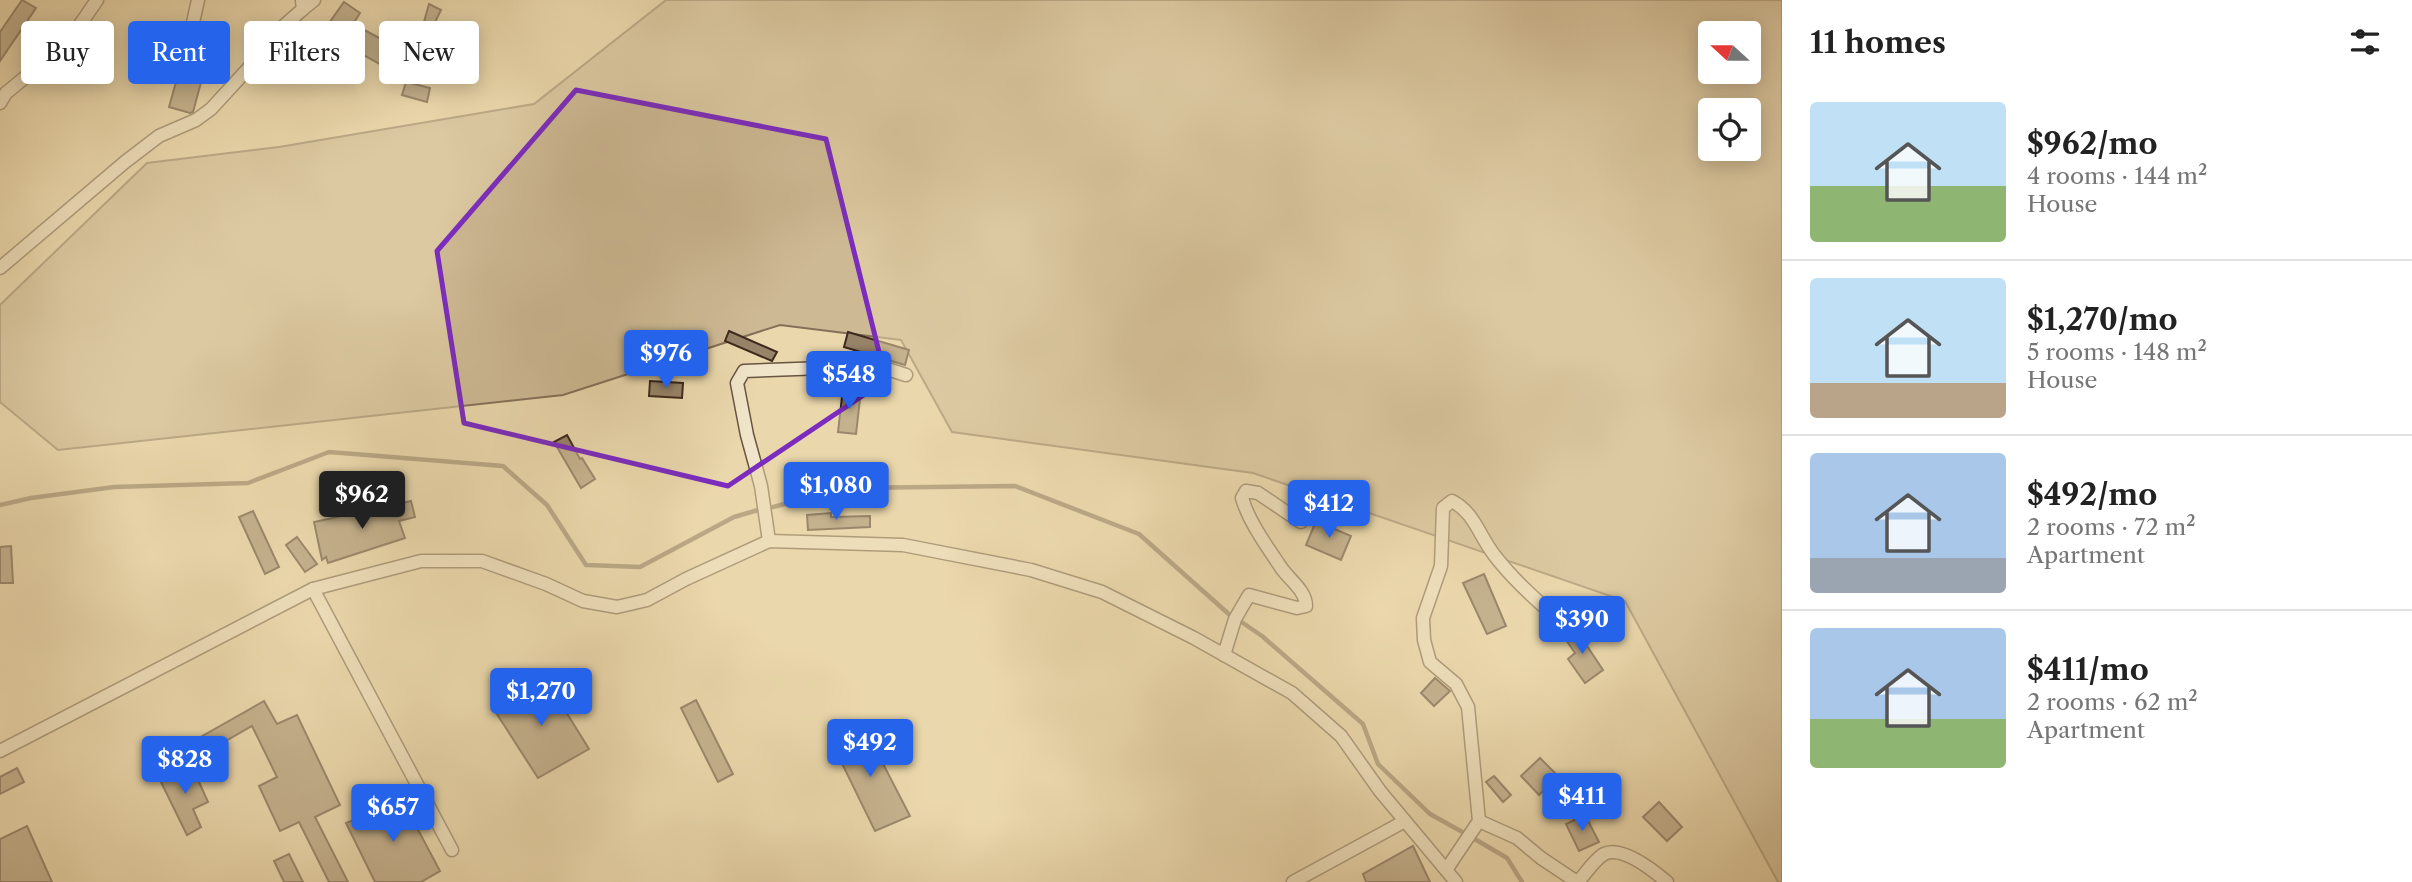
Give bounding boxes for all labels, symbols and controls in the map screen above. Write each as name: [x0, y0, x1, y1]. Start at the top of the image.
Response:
chip: Buy: [21, 21, 114, 84]
chip: Rent: [128, 21, 230, 84]
chip: Filters: [244, 21, 365, 84]
chip: New: [379, 21, 479, 84]
north arrow: [1698, 21, 1760, 84]
map controls: [1698, 21, 1761, 161]
icon: filters: [2346, 23, 2384, 61]
text: 11 homes: [1810, 24, 1946, 61]
button: locate: [1698, 98, 1761, 161]
text: $962/mo: [2027, 125, 2158, 162]
icon: home: [1866, 130, 1950, 214]
text: 4 rooms · 144 m²: [2027, 162, 2207, 190]
text: House: [2027, 190, 2097, 218]
text: $1,270/mo: [2027, 301, 2178, 338]
icon: home: [1866, 306, 1950, 390]
pin: $976: [625, 330, 707, 390]
text: 5 rooms · 148 m²: [2027, 338, 2207, 366]
text: $976: [640, 339, 692, 367]
pin: $548: [808, 352, 890, 411]
text: $548: [822, 360, 876, 388]
text: House: [2027, 366, 2097, 394]
pin: $1,080: [779, 462, 893, 522]
text: $1,080: [800, 471, 872, 499]
pin: $962: [321, 472, 403, 531]
text: $492/mo: [2027, 476, 2157, 513]
text: $962: [335, 480, 389, 508]
pin: $412: [1288, 480, 1370, 540]
icon: home: [1866, 481, 1950, 565]
text: $412: [1304, 489, 1354, 517]
text: 2 rooms · 72 m²: [2027, 513, 2196, 541]
text: Apartment: [2027, 541, 2145, 569]
pin: $390: [1541, 596, 1623, 656]
text: $390: [1555, 605, 1609, 633]
text: $411/mo: [2027, 651, 2149, 688]
icon: home: [1866, 656, 1950, 740]
pin: $1,270: [484, 668, 598, 728]
text: $1,270: [506, 677, 576, 705]
text: 2 rooms · 62 m²: [2027, 688, 2198, 716]
text: Apartment: [2027, 716, 2145, 744]
pin: $492: [829, 720, 911, 779]
text: $492: [843, 728, 897, 756]
pin: $828: [144, 736, 226, 796]
text: $828: [158, 745, 212, 773]
pin: $411: [1541, 774, 1623, 833]
text: $411: [1558, 782, 1606, 810]
pin: $657: [352, 784, 434, 844]
text: $657: [367, 793, 419, 821]

